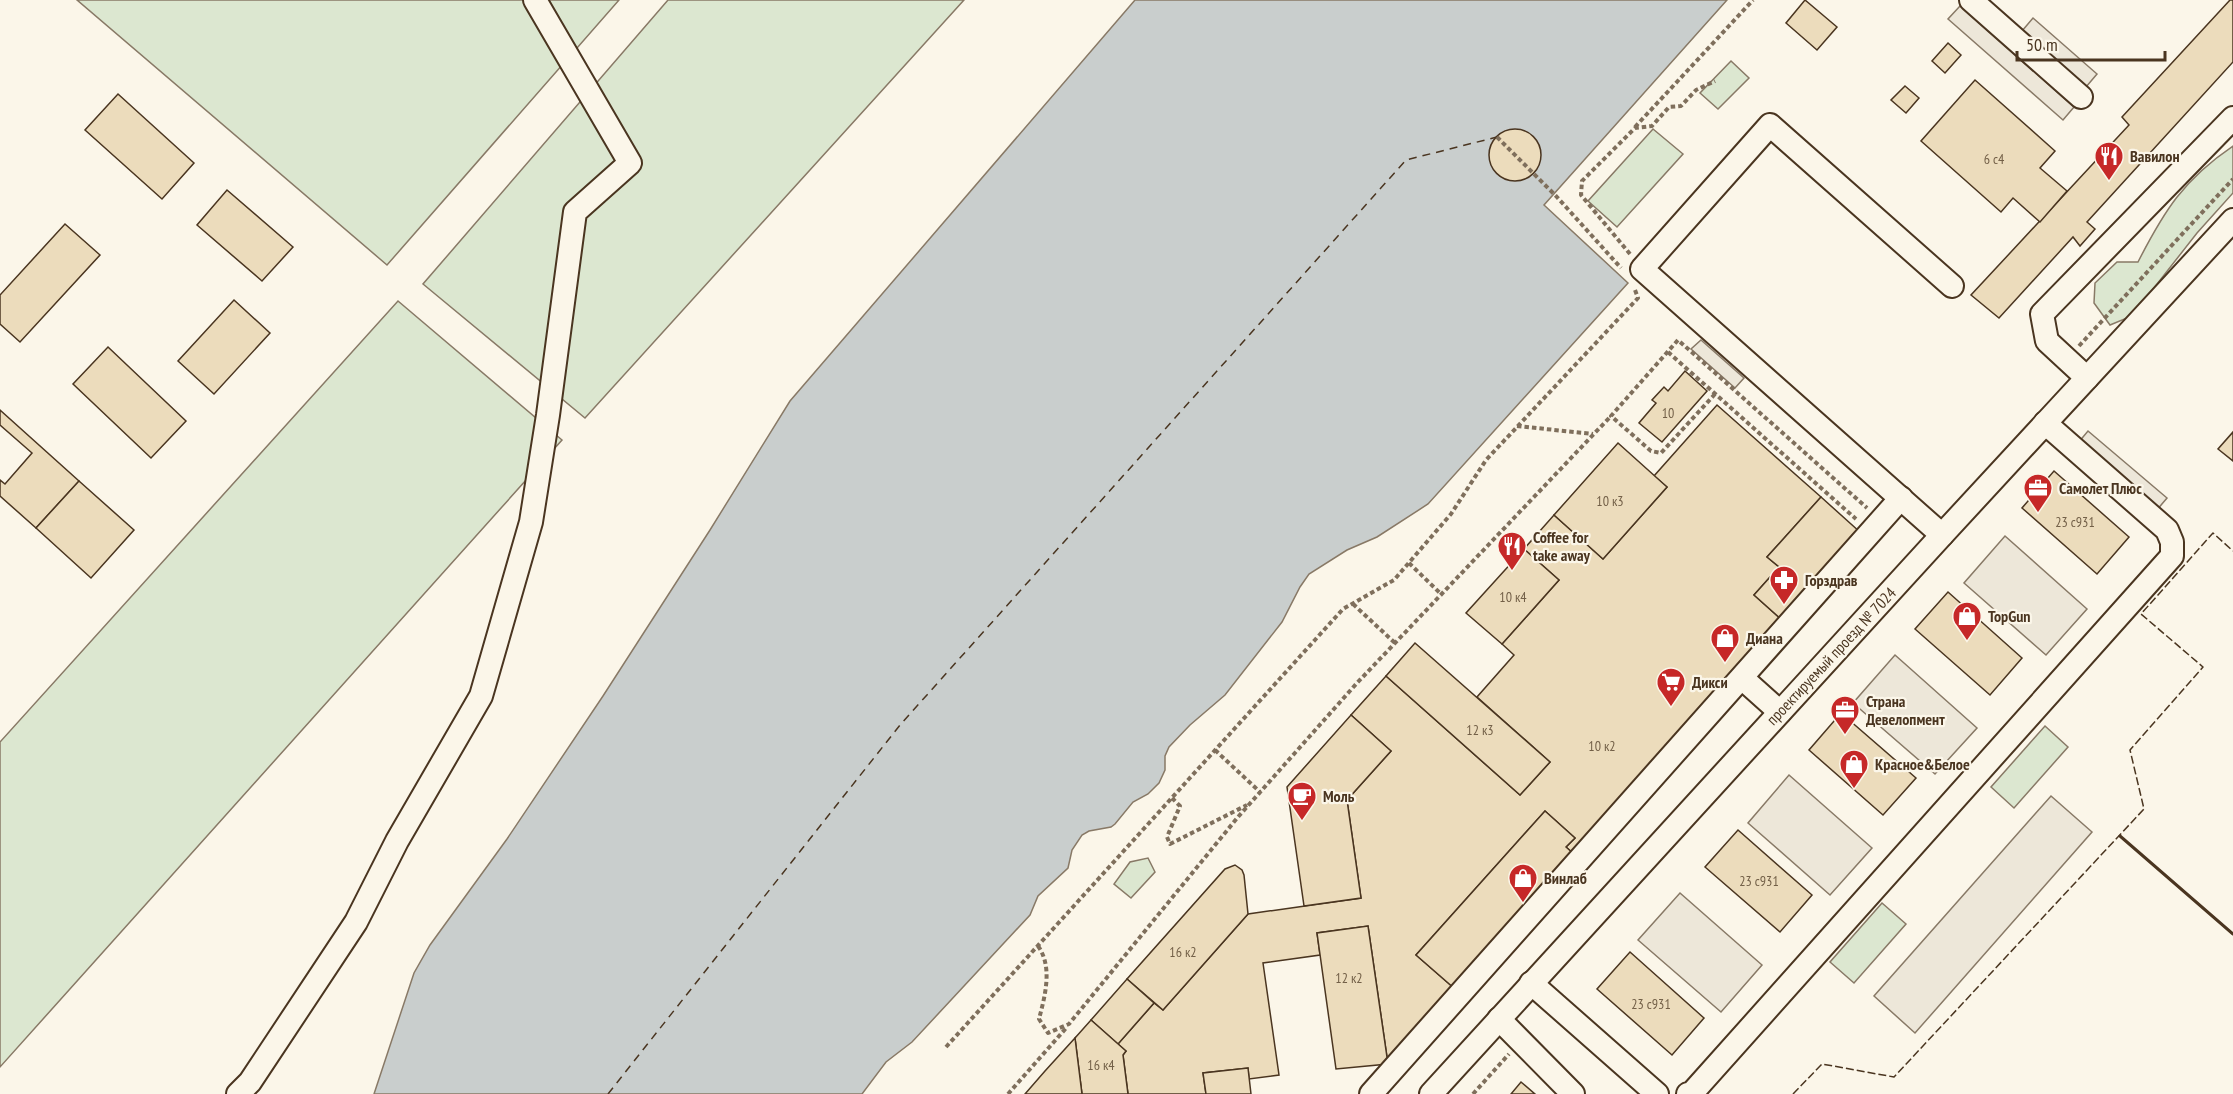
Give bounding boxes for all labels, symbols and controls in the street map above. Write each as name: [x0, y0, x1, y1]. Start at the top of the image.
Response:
scale bar: [2017, 24, 2166, 62]
text: 50 m: [2026, 33, 2058, 56]
restaurant icon: Вавилон: [2093, 140, 2125, 182]
place label: Вавилон: [2130, 146, 2180, 166]
house number: 6 с4: [1984, 150, 2005, 168]
house number: 10: [1662, 404, 1674, 422]
office icon: Самолет Плюс: [2022, 472, 2054, 514]
place label: Самолет Плюс: [2059, 478, 2142, 498]
house number: 10 к3: [1596, 492, 1624, 510]
house number: 23 с931: [2055, 513, 2095, 531]
place label: Coffee for take away: [1533, 527, 1591, 565]
restaurant icon: Coffee for take away: [1496, 530, 1528, 572]
pharmacy icon: Горздрав: [1768, 564, 1800, 606]
place label: Горздрав: [1805, 570, 1858, 590]
street label: проектируемый проезд № 7024: [1762, 583, 1900, 729]
house number: 10 к4: [1499, 588, 1527, 606]
shop icon: TopGun: [1951, 600, 1983, 642]
place label: TopGun: [1988, 606, 2031, 626]
shop icon: Диана: [1709, 622, 1741, 664]
place label: Диана: [1746, 628, 1783, 648]
supermarket icon: Дикси: [1655, 666, 1687, 708]
place label: Дикси: [1692, 672, 1728, 692]
place label: Страна Девелопмент: [1866, 691, 1945, 729]
office icon: Страна Девелопмент: [1829, 694, 1861, 736]
house number: 12 к3: [1466, 721, 1494, 739]
house number: 10 к2: [1588, 737, 1616, 755]
shop icon: Красное&Белое: [1838, 748, 1870, 790]
place label: Красное&Белое: [1875, 754, 1970, 774]
cafe icon: Моль: [1286, 780, 1318, 822]
place label: Моль: [1323, 786, 1355, 806]
shop icon: Винлаб: [1507, 862, 1539, 904]
place label: Винлаб: [1544, 868, 1587, 888]
house number: 23 с931: [1739, 872, 1779, 890]
house number: 16 к2: [1169, 943, 1197, 961]
house number: 12 к2: [1335, 969, 1363, 987]
house number: 23 с931: [1631, 995, 1671, 1013]
house number: 16 к4: [1087, 1056, 1115, 1074]

